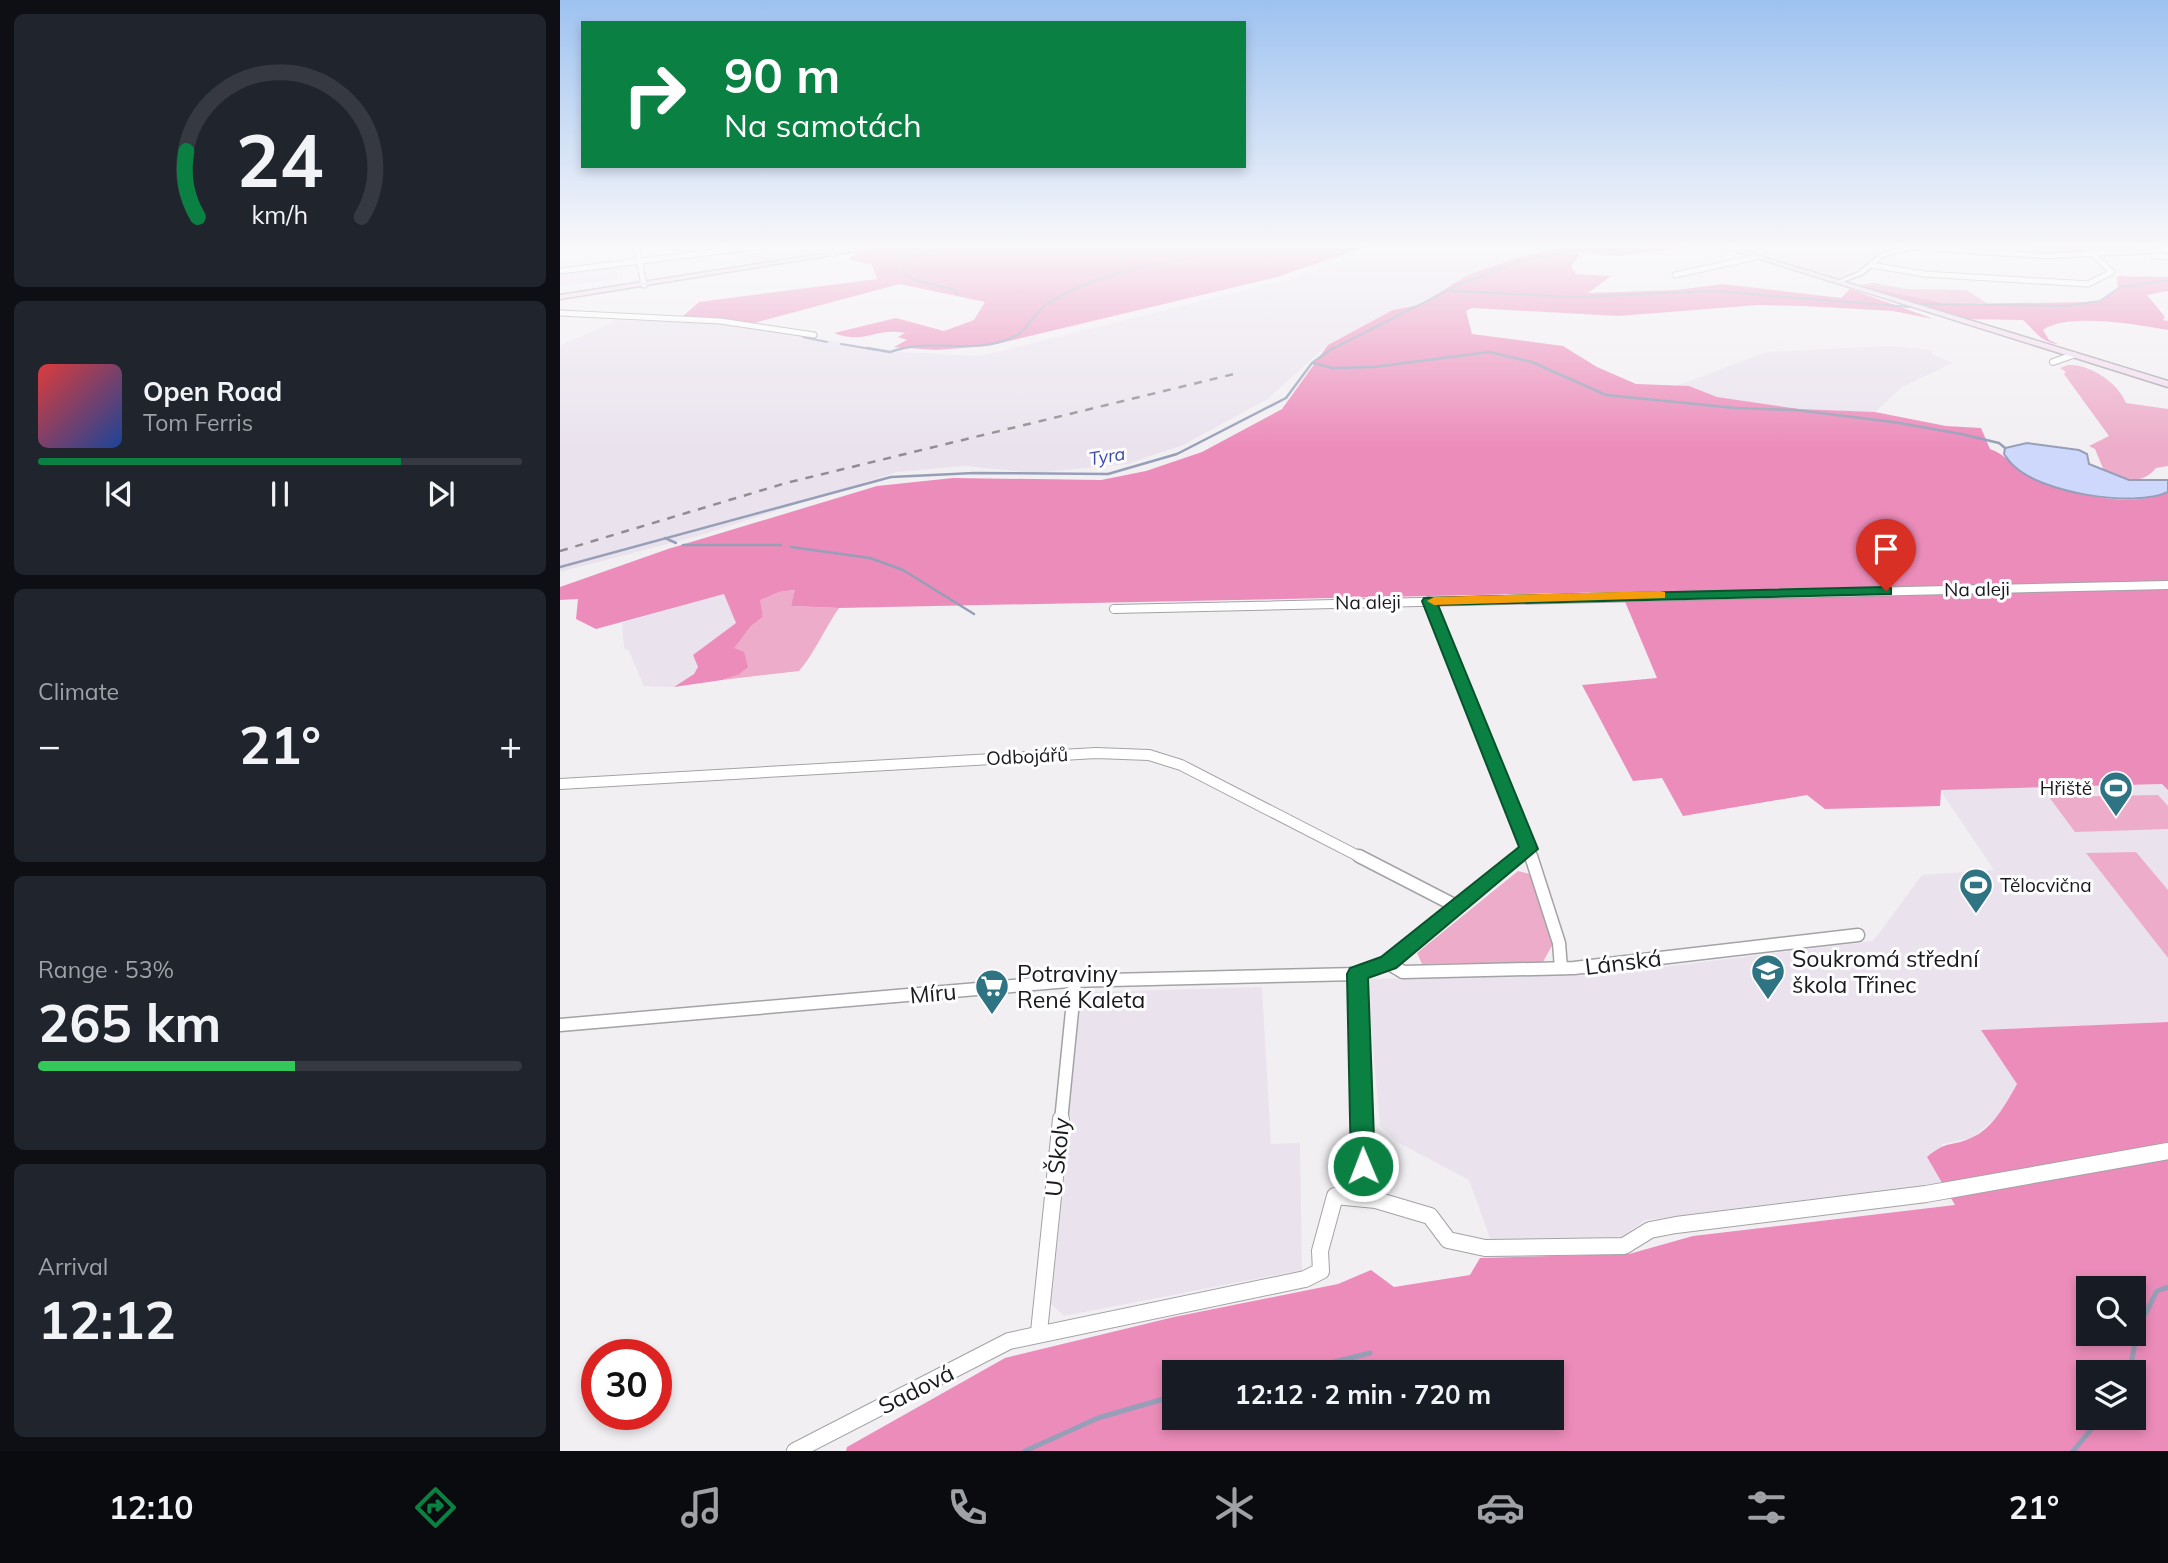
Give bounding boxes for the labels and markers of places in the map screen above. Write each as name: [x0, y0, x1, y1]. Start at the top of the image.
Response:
pin: [1856, 519, 1916, 591]
sports icon: Hřiště: [2097, 769, 2135, 818]
place label: Hřiště: [2040, 776, 2092, 800]
sports icon: Tělocvična: [1957, 866, 1995, 915]
place label: Tělocvična: [2000, 873, 2092, 897]
place label: Soukromá střední škola Třinec: [1792, 944, 1980, 999]
school or university icon: Soukromá střední škola Třinec: [1749, 952, 1787, 1001]
place label: Potraviny René Kaleta: [1017, 959, 1145, 1014]
supermarket icon: Potraviny René Kaleta: [973, 967, 1011, 1016]

